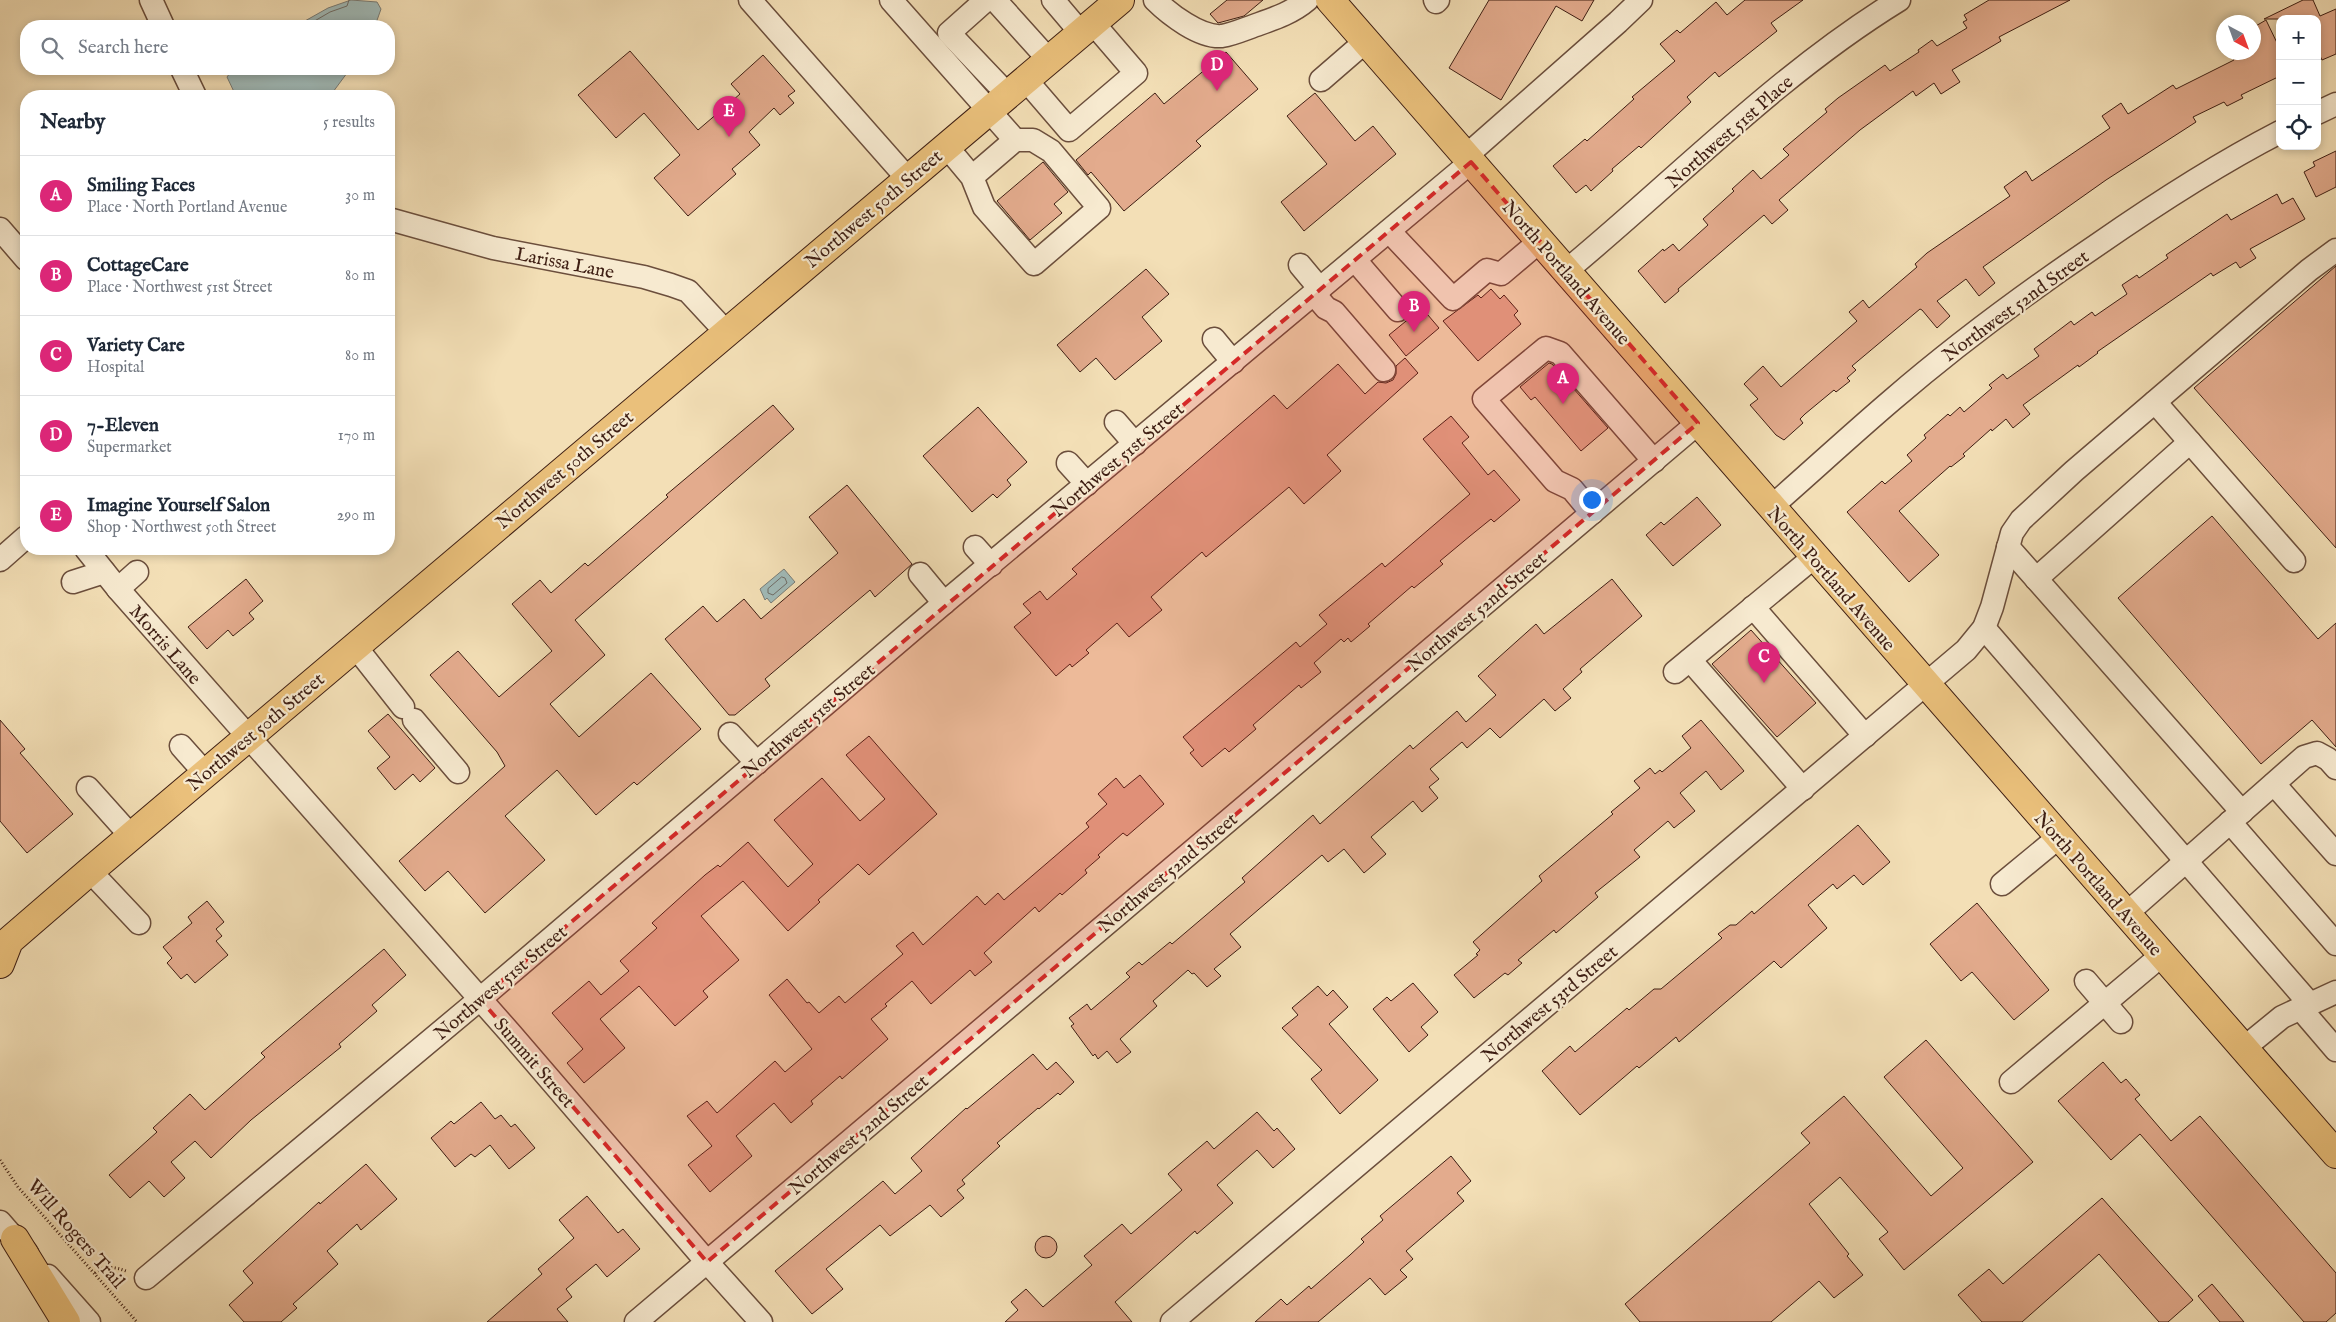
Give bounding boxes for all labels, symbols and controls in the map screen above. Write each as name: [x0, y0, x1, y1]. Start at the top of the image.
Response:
north arrow: [2216, 15, 2261, 60]
map controls: [2276, 15, 2321, 150]
button: +: [2276, 15, 2321, 60]
search box: [20, 20, 395, 75]
icon: search: [38, 34, 66, 62]
text: Search here: [78, 36, 169, 60]
pin: D: [1201, 50, 1233, 91]
button: −: [2276, 60, 2321, 105]
street label: Northwest 51st Place: [1662, 71, 1799, 194]
pin: E: [713, 96, 745, 137]
button: locate: [2276, 105, 2321, 150]
text: Nearby: [40, 109, 105, 136]
text: 5 results: [323, 113, 375, 133]
street label: Northwest 50th Street: [801, 145, 948, 274]
text: Smiling Faces: [87, 174, 195, 198]
text: A: [51, 186, 61, 206]
text: 30 m: [345, 186, 375, 206]
street label: North Portland Avenue: [1496, 196, 1635, 351]
text: Place · North Portland Avenue: [87, 198, 287, 218]
street label: Larissa Lane: [513, 243, 616, 285]
street label: Northwest 52nd Street: [1938, 245, 2094, 368]
text: CottageCare: [87, 254, 189, 278]
text: B: [51, 266, 61, 286]
text: 80 m: [345, 266, 375, 286]
text: Place · Northwest 51st Street: [87, 278, 272, 298]
pin: B: [1398, 291, 1430, 332]
text: Variety Care: [87, 334, 185, 358]
text: C: [50, 346, 62, 366]
text: 80 m: [345, 346, 375, 366]
text: Hospital: [87, 358, 144, 378]
pin: A: [1547, 363, 1579, 404]
street label: Northwest 51st Street: [1047, 398, 1190, 523]
street label: Northwest 50th Street: [492, 406, 639, 535]
text: 7-Eleven: [87, 414, 159, 438]
text: D: [50, 426, 62, 446]
text: 170 m: [338, 426, 375, 446]
text: Supermarket: [87, 438, 172, 458]
your location: [1579, 487, 1605, 513]
text: Imagine Yourself Salon: [87, 494, 270, 518]
street label: North Portland Avenue: [1761, 502, 1900, 657]
text: E: [50, 506, 62, 526]
text: 290 m: [337, 506, 375, 526]
text: Shop · Northwest 50th Street: [87, 518, 276, 538]
street label: Northwest 52nd Street: [1402, 547, 1552, 678]
street label: Morris Lane: [123, 600, 206, 690]
pin: C: [1748, 642, 1780, 683]
street label: Northwest 51st Street: [738, 659, 881, 784]
street label: Northwest 50th Street: [183, 668, 330, 797]
street label: North Portland Avenue: [2028, 807, 2167, 962]
street label: Northwest 52nd Street: [1093, 808, 1243, 939]
street label: Northwest 51st Street: [430, 921, 573, 1046]
street label: Northwest 53rd Street: [1477, 940, 1624, 1068]
street label: Summit Street: [488, 1013, 580, 1114]
street label: Northwest 52nd Street: [784, 1070, 934, 1201]
street label: Will Rogers Trail: [21, 1175, 130, 1295]

